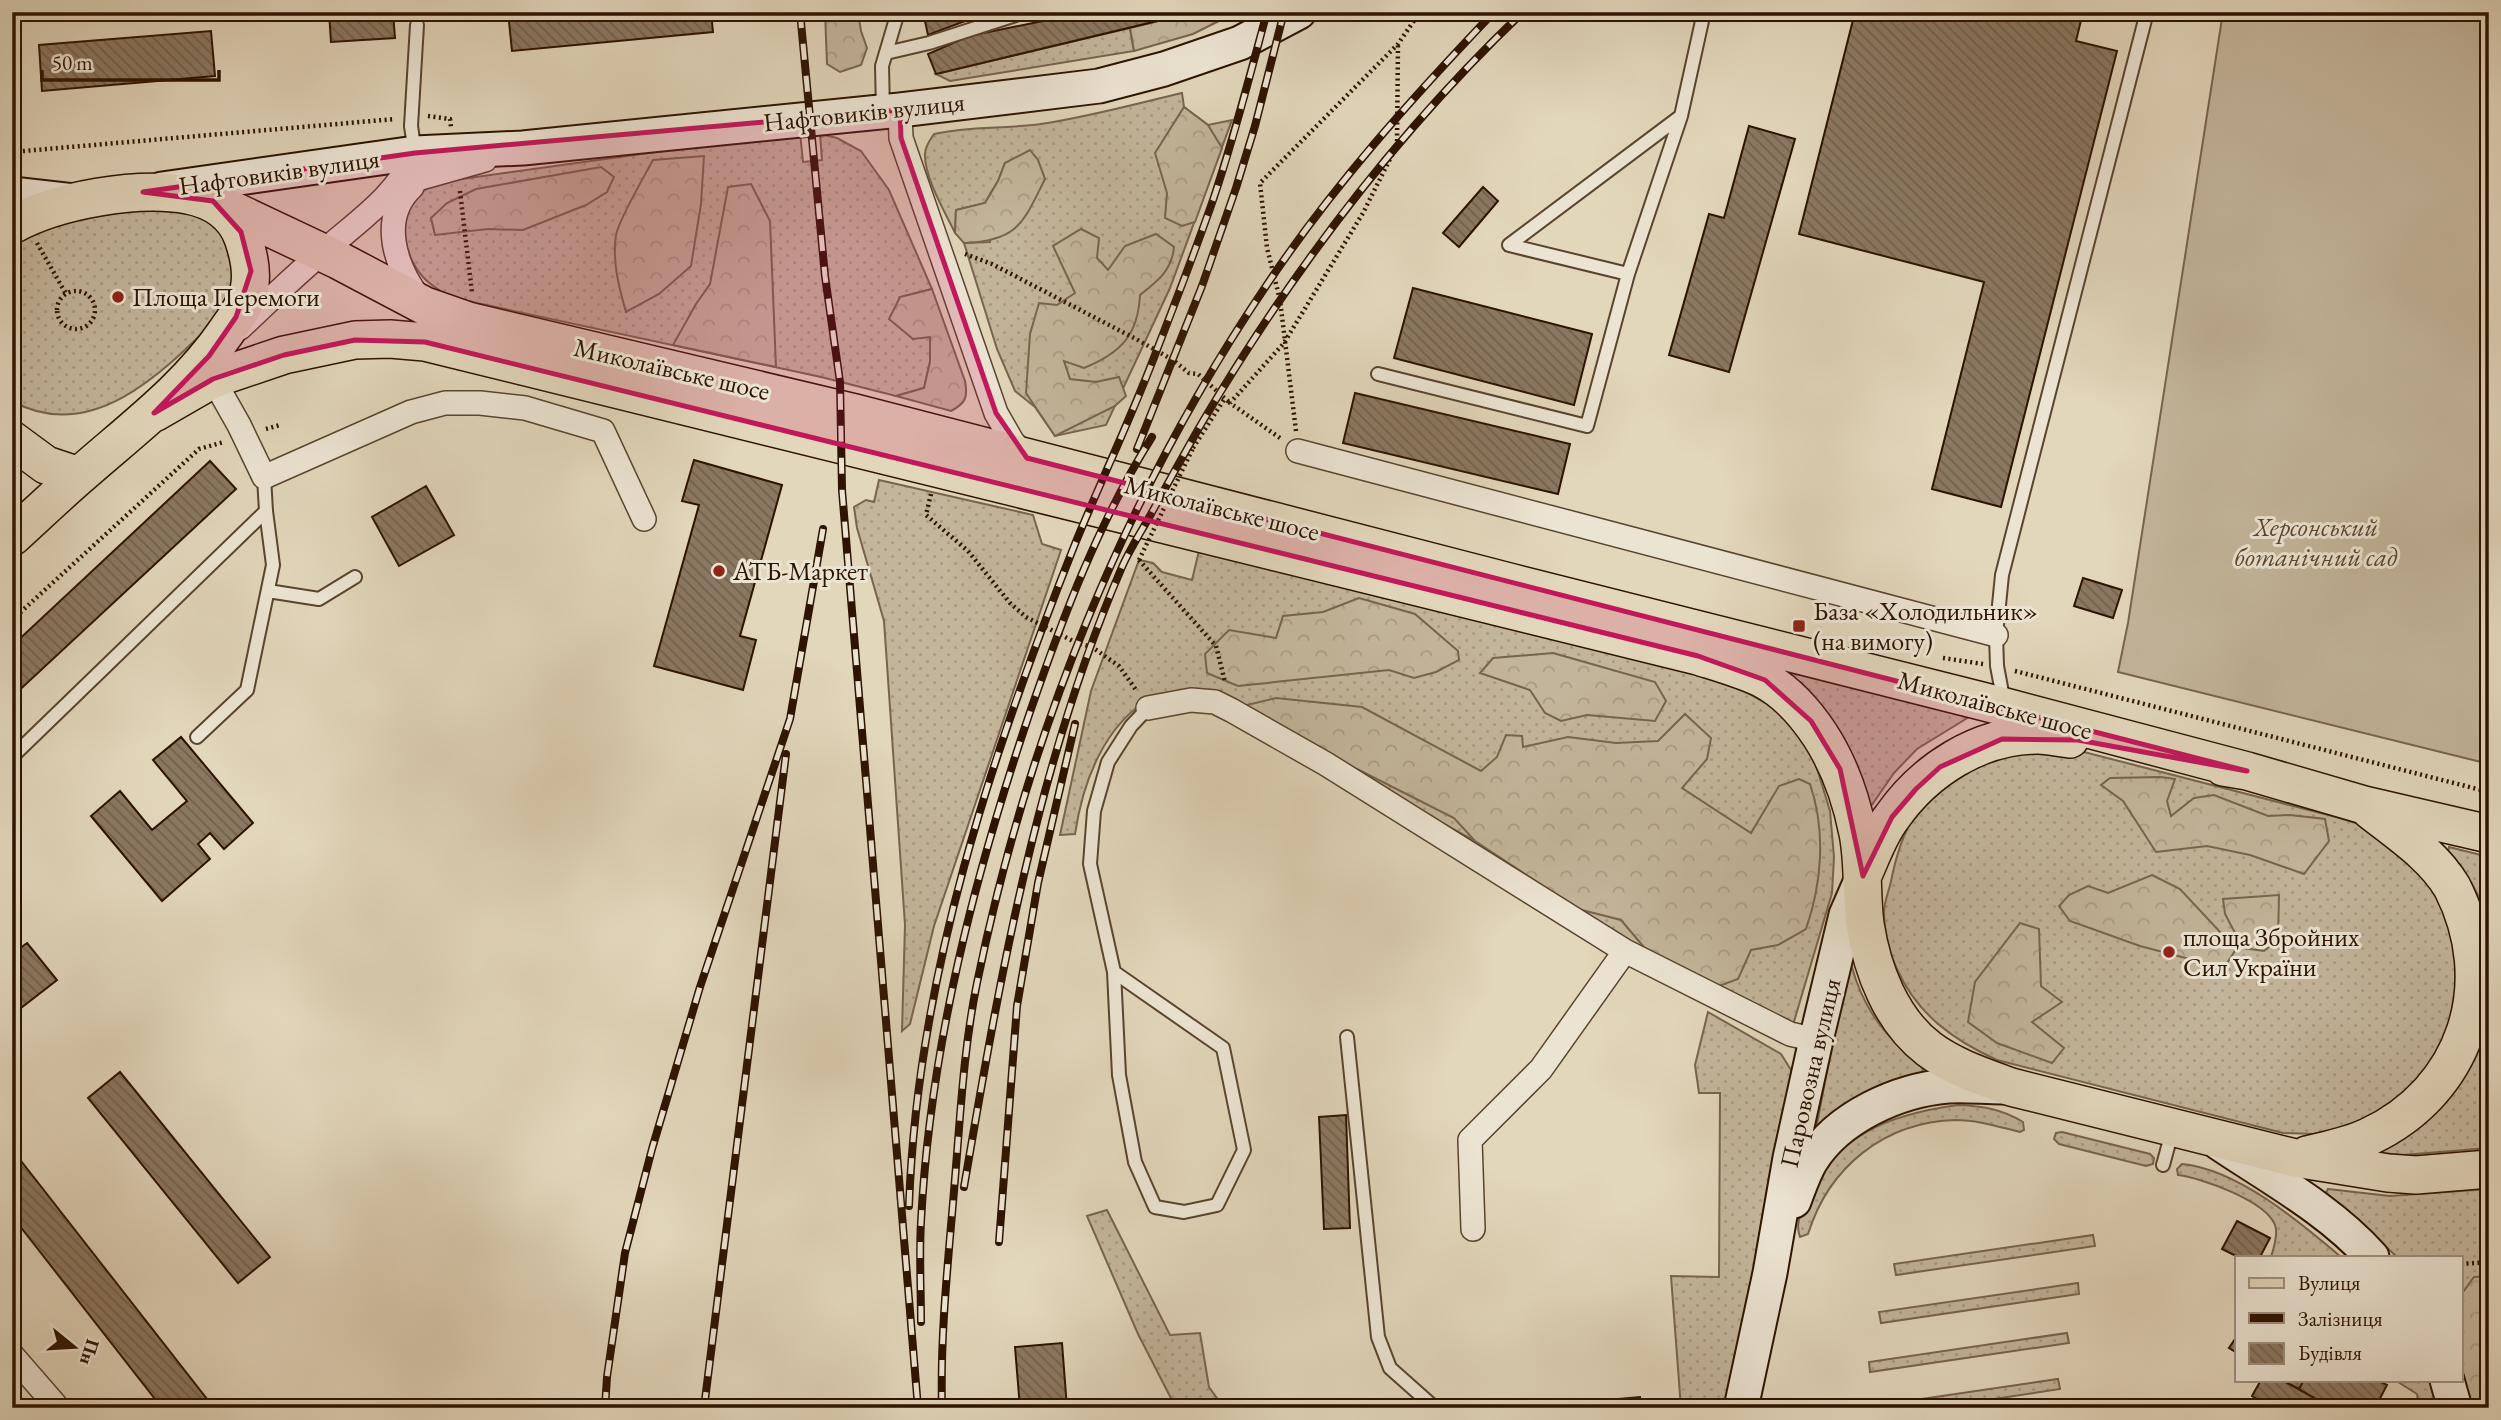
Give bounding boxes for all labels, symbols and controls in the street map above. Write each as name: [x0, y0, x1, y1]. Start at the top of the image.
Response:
scale bar: [42, 38, 219, 82]
text: 50 m: [52, 49, 93, 76]
street label: Нафтовиків вулиця: [762, 85, 966, 139]
street label: Нафтовиків вулиця: [176, 141, 382, 203]
place label: Площа Перемоги: [132, 280, 320, 314]
marker: Площа Перемоги: [110, 289, 126, 305]
street label: Миколаївське шосе: [571, 330, 773, 408]
street label: Миколаївське шосе: [1121, 467, 1323, 549]
park label: Херсонський ботанічний сад: [2235, 510, 2398, 574]
place label: АТБ-Маркет: [732, 554, 868, 588]
marker: АТБ-Маркет: [711, 563, 727, 579]
place label: База «Холодильник» (на вимогу): [1813, 594, 2038, 658]
marker: База «Холодильник» (на вимогу): [1791, 618, 1807, 634]
street label: Миколаївське шосе: [1894, 663, 2096, 747]
place label: площа Збройних Сил України: [2183, 920, 2360, 984]
marker: площа Збройних Сил України: [2161, 944, 2177, 960]
street label: Паровозна вулиця: [1772, 975, 1848, 1171]
legend: [2235, 1256, 2462, 1382]
text: Вулиця: [2298, 1269, 2360, 1296]
text: Залізниця: [2298, 1305, 2383, 1332]
north arrow: [38, 1312, 108, 1382]
text: Пн: [74, 1336, 106, 1368]
text: Будівля: [2298, 1339, 2362, 1366]

